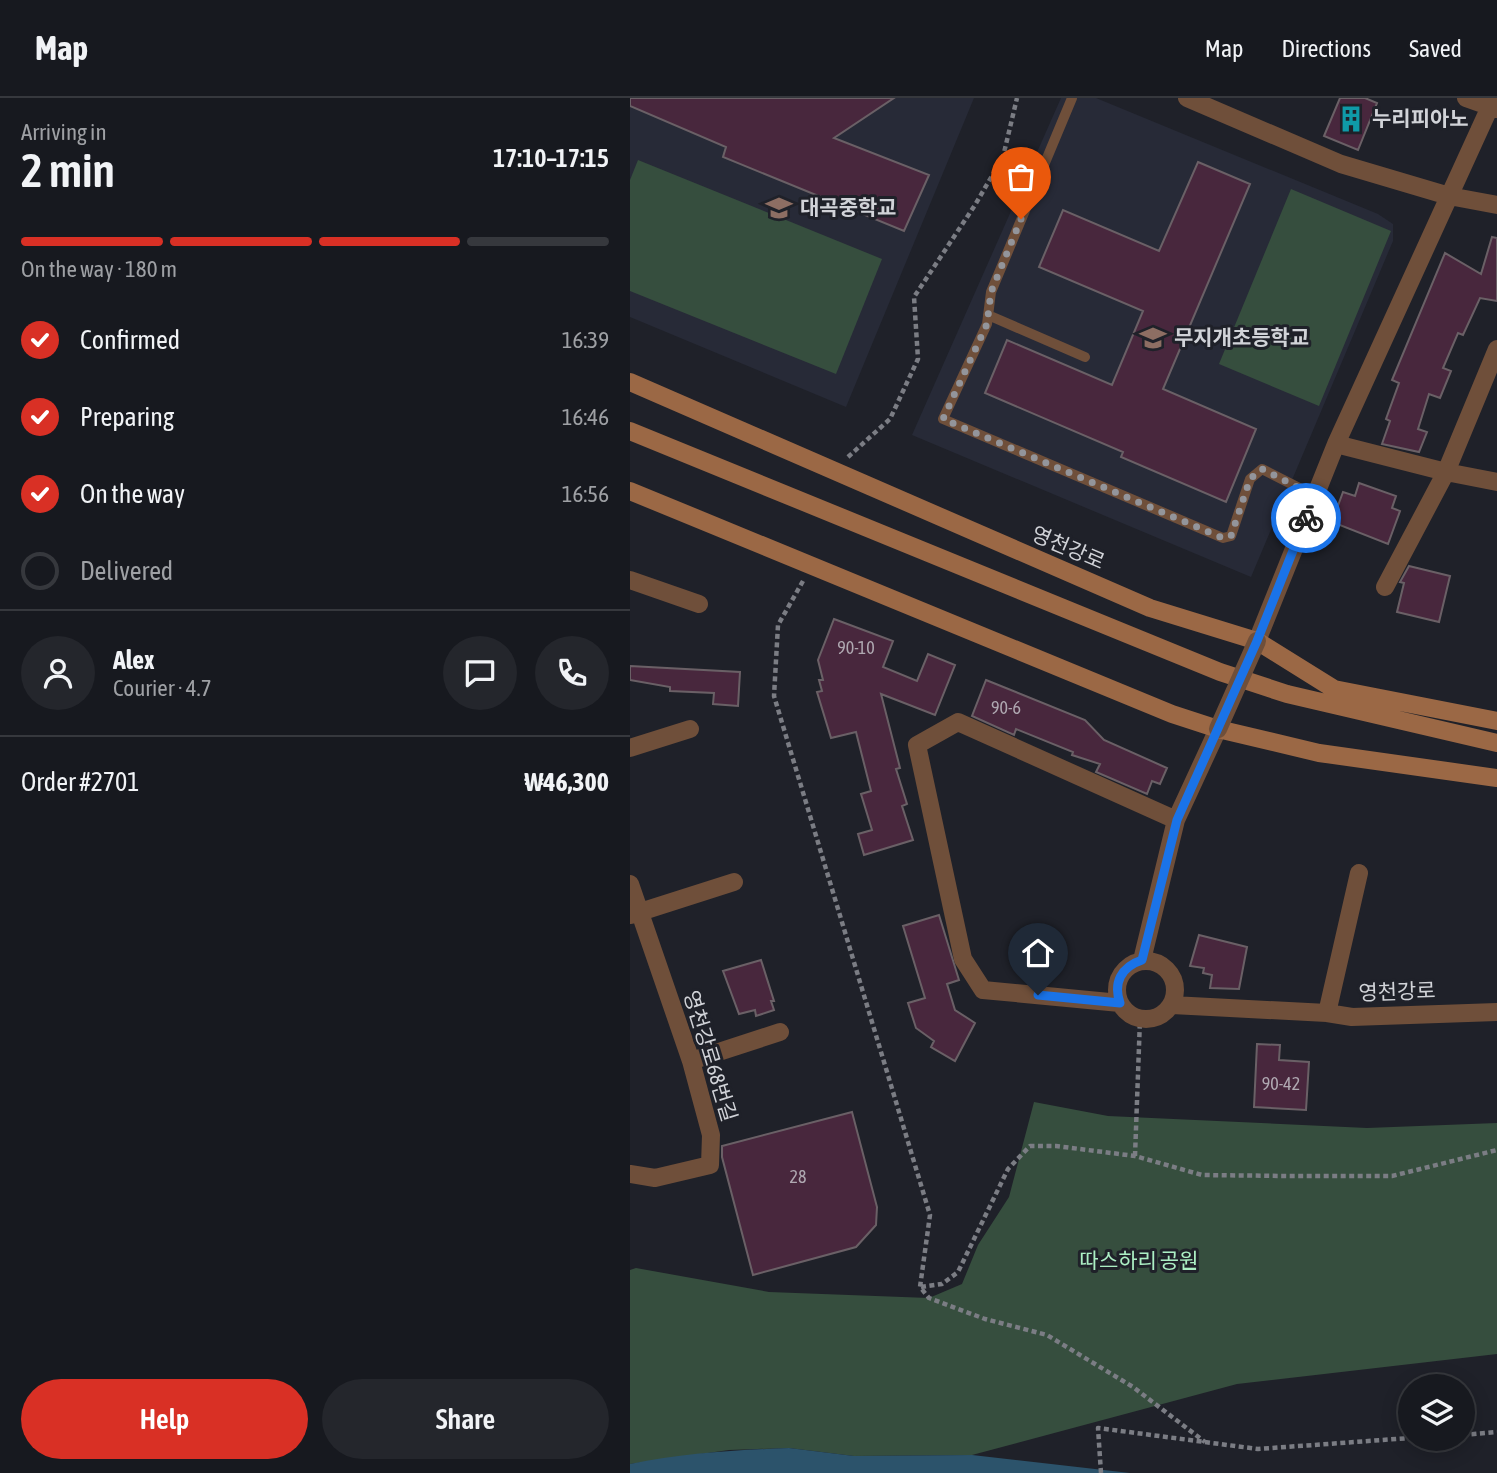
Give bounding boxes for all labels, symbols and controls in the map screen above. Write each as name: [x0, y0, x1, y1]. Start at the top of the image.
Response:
text: Map: [35, 29, 88, 67]
text: Map: [1205, 35, 1243, 62]
text: Directions: [1281, 35, 1371, 62]
text: Saved: [1409, 35, 1462, 62]
building icon: 누리피아노: [1336, 104, 1366, 134]
place label: 누리피아노: [1372, 106, 1469, 130]
text: Arriving in: [21, 119, 107, 145]
text: 17:10–17:15: [493, 143, 609, 173]
text: 2 min: [21, 144, 115, 197]
pin: [991, 147, 1051, 219]
icon: bag: [1002, 158, 1040, 196]
school or university icon: 대곡중학교: [764, 193, 794, 223]
place label: 대곡중학교: [800, 195, 897, 219]
text: On the way · 180 m: [21, 256, 177, 282]
icon: check: [21, 321, 59, 359]
school or university icon: 무지개초등학교: [1138, 323, 1168, 353]
text: Confirmed: [80, 325, 180, 355]
place label: 무지개초등학교: [1174, 325, 1309, 349]
text: 16:39: [562, 327, 609, 353]
icon: check: [21, 398, 59, 436]
text: Preparing: [80, 402, 174, 432]
text: 16:46: [562, 404, 609, 430]
icon: check: [21, 475, 59, 513]
text: On the way: [80, 479, 185, 509]
text: 16:56: [562, 481, 609, 507]
courier: [1271, 483, 1341, 553]
icon: bike: [1287, 499, 1325, 537]
street label: 영천강로: [1028, 521, 1109, 573]
text: Delivered: [80, 556, 173, 586]
button: person: [21, 636, 95, 710]
button: chat: [443, 636, 517, 710]
button: phone: [535, 636, 609, 710]
house number: 90-10: [837, 637, 875, 658]
text: Alex: [113, 645, 154, 675]
text: Courier · 4.7: [113, 675, 212, 701]
house number: 90-6: [991, 697, 1021, 718]
text: Order #2701: [21, 767, 140, 797]
text: ₩46,300: [524, 767, 609, 797]
pin: [1008, 923, 1068, 995]
icon: home: [1019, 934, 1057, 972]
street label: 영천강로: [1358, 978, 1436, 1004]
street label: 영천강로68번길: [680, 987, 742, 1124]
house number: 90-42: [1262, 1073, 1300, 1094]
house number: 28: [790, 1166, 806, 1187]
park label: 따스하리 공원: [1080, 1248, 1198, 1272]
map controls: [1398, 1374, 1475, 1451]
button: layers: [1398, 1374, 1475, 1451]
button: Help: [21, 1379, 308, 1459]
button: Share: [322, 1379, 609, 1459]

